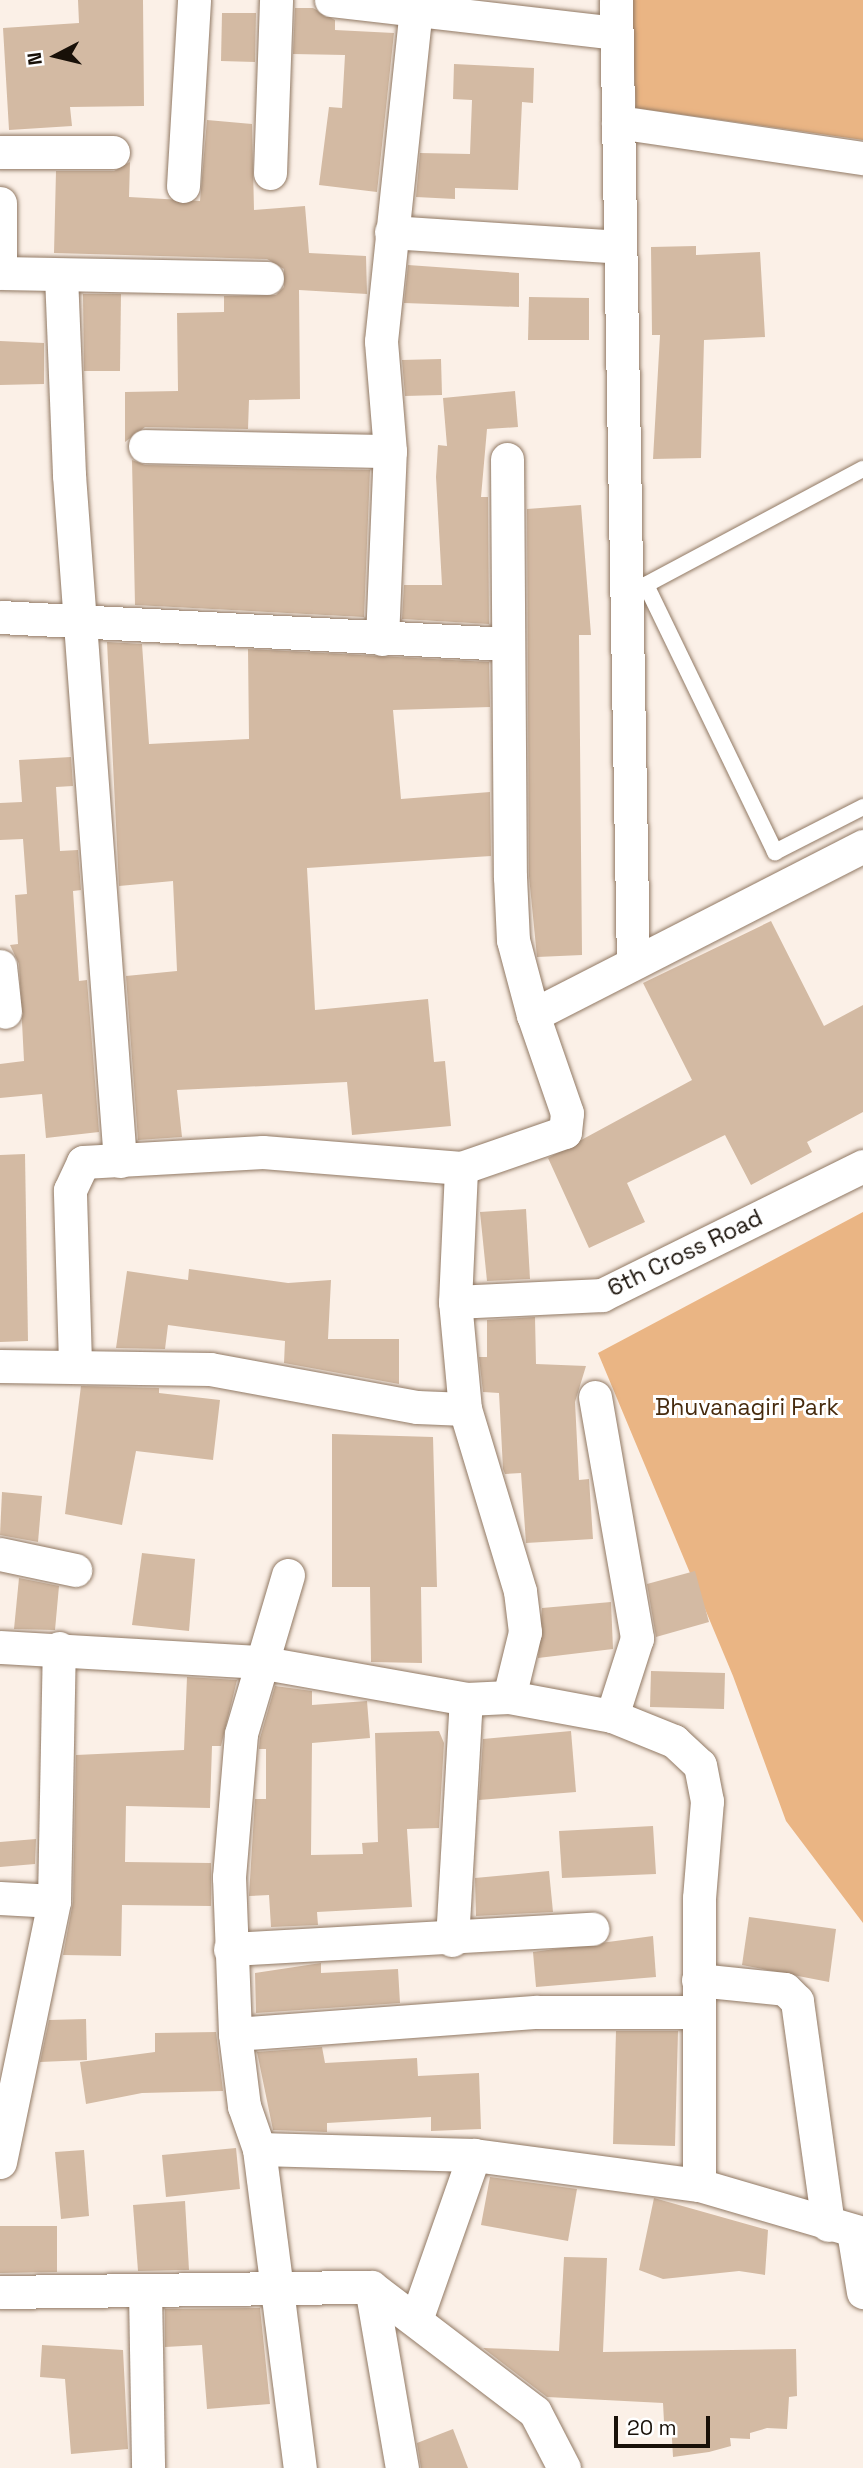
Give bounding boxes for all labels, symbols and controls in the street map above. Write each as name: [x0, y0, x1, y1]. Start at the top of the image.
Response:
north arrow: [21, 21, 91, 91]
text: N: [21, 51, 48, 66]
street label: 6th Cross Road: [603, 1204, 767, 1302]
park label: Bhuvanagiri Park: [655, 1393, 839, 1421]
scale bar: [618, 2402, 714, 2446]
text: 20 m: [627, 2414, 677, 2441]

